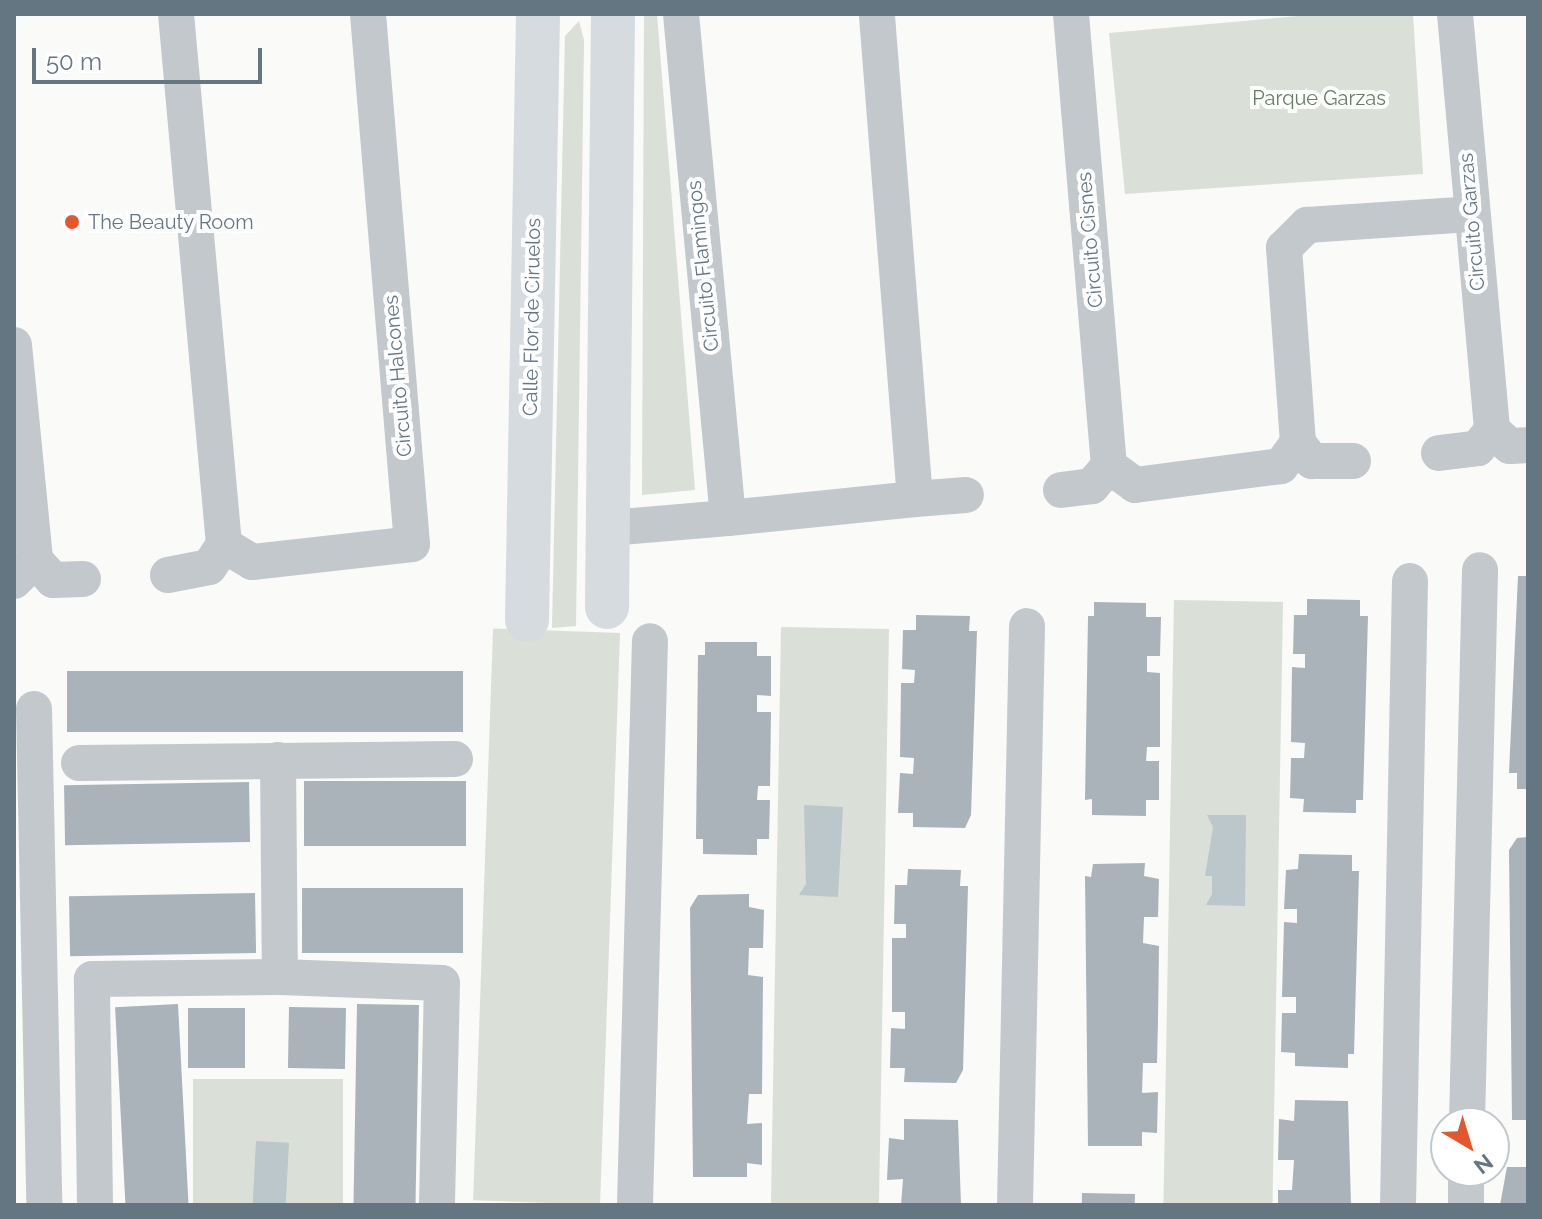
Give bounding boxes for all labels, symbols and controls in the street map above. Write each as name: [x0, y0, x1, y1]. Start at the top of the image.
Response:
scale bar: [36, 32, 266, 82]
text: 50 m: [46, 47, 102, 76]
park label: Parque Garzas: [1252, 86, 1386, 110]
street label: Circuito Garzas: [1454, 152, 1490, 292]
street label: Circuito Cisnes: [1072, 171, 1108, 309]
street label: Circuito Flamingos: [682, 179, 724, 353]
place label: The Beauty Room: [88, 210, 254, 234]
marker: The Beauty Room: [63, 213, 81, 231]
street label: Calle Flor de Ciruelos: [518, 218, 546, 416]
street label: Circuito Halcones: [379, 294, 417, 458]
north arrow: [1430, 1107, 1510, 1187]
text: N: [1469, 1149, 1498, 1180]

